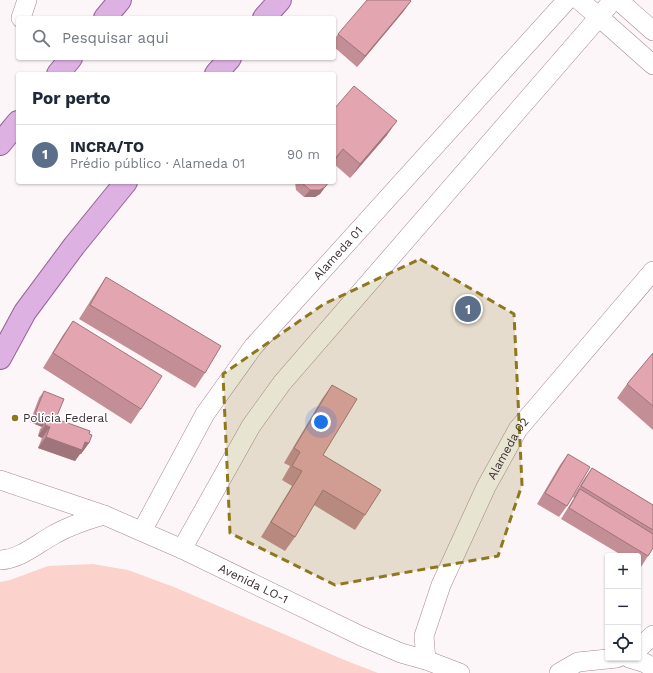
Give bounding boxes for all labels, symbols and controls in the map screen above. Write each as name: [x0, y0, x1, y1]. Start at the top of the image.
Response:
search box: [16, 16, 336, 60]
icon: search: [30, 27, 52, 49]
text: Pesquisar aqui: [62, 29, 169, 47]
text: Por perto: [32, 88, 110, 108]
text: INCRA/TO: [70, 138, 144, 156]
text: 1: [42, 147, 48, 162]
text: 90 m: [287, 147, 320, 162]
text: Prédio público · Alameda 01: [70, 156, 245, 171]
street label: Alameda 01: [310, 223, 366, 283]
pin: 1: [455, 294, 481, 324]
place label: Polícia Federal: [23, 411, 108, 425]
your location: [311, 412, 331, 432]
marker: Polícia Federal: [10, 413, 20, 423]
street label: Alameda 02: [485, 415, 532, 482]
map controls: [605, 553, 641, 661]
button: +: [605, 553, 641, 589]
street label: Avenida LO-1: [216, 561, 290, 606]
button: −: [605, 589, 641, 625]
button: locate: [605, 625, 641, 661]

